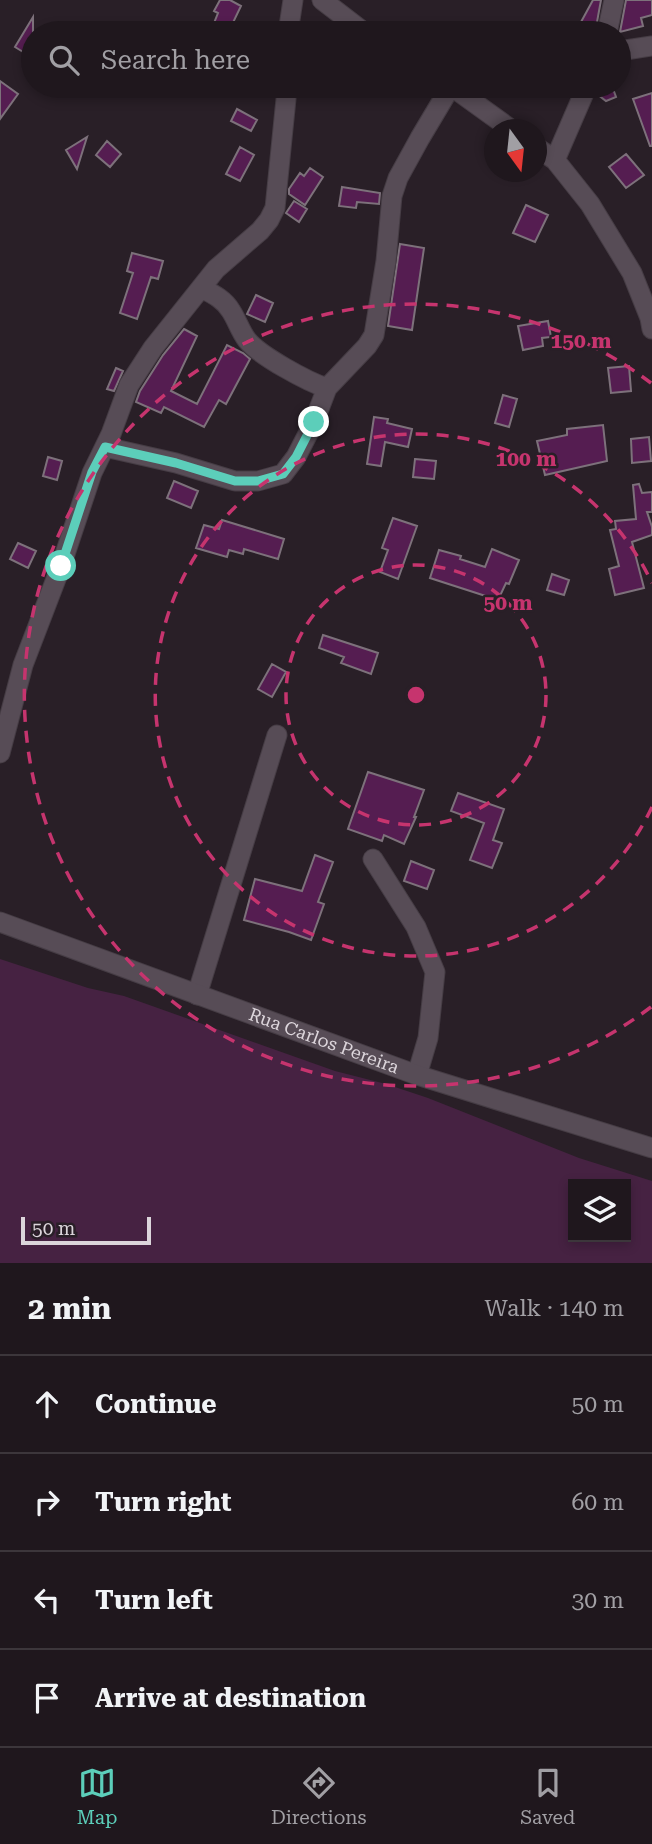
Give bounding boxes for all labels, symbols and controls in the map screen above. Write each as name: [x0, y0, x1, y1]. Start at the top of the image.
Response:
search box: [21, 21, 631, 98]
icon: search: [45, 41, 83, 79]
text: Search here: [101, 45, 250, 75]
north arrow: [484, 119, 547, 182]
text: 150 m: [551, 329, 611, 353]
route end: [298, 406, 329, 437]
text: 100 m: [496, 447, 556, 471]
route start: [45, 550, 76, 581]
text: 50 m: [483, 591, 533, 615]
centre of rings: [404, 683, 428, 707]
street label: Rua Carlos Pereira: [246, 1003, 402, 1078]
map controls: [568, 1179, 631, 1242]
button: layers: [568, 1179, 631, 1242]
scale bar: [21, 1214, 150, 1246]
text: 50 m: [32, 1217, 75, 1240]
text: 2 min: [28, 1291, 111, 1326]
text: Walk · 140 m: [485, 1295, 624, 1322]
icon: ahead: [28, 1385, 66, 1423]
text: Continue: [95, 1389, 217, 1419]
text: 50 m: [571, 1391, 624, 1418]
icon: right: [28, 1483, 66, 1521]
text: Turn right: [95, 1487, 231, 1517]
text: 60 m: [571, 1489, 624, 1516]
icon: left: [28, 1581, 66, 1619]
text: Turn left: [95, 1585, 213, 1615]
text: 30 m: [571, 1587, 624, 1614]
icon: arrive: [28, 1679, 66, 1717]
text: Arrive at destination: [95, 1683, 366, 1713]
tab: Map: [77, 1764, 117, 1829]
tab: Directions: [271, 1764, 367, 1829]
tab: Saved: [520, 1764, 575, 1829]

